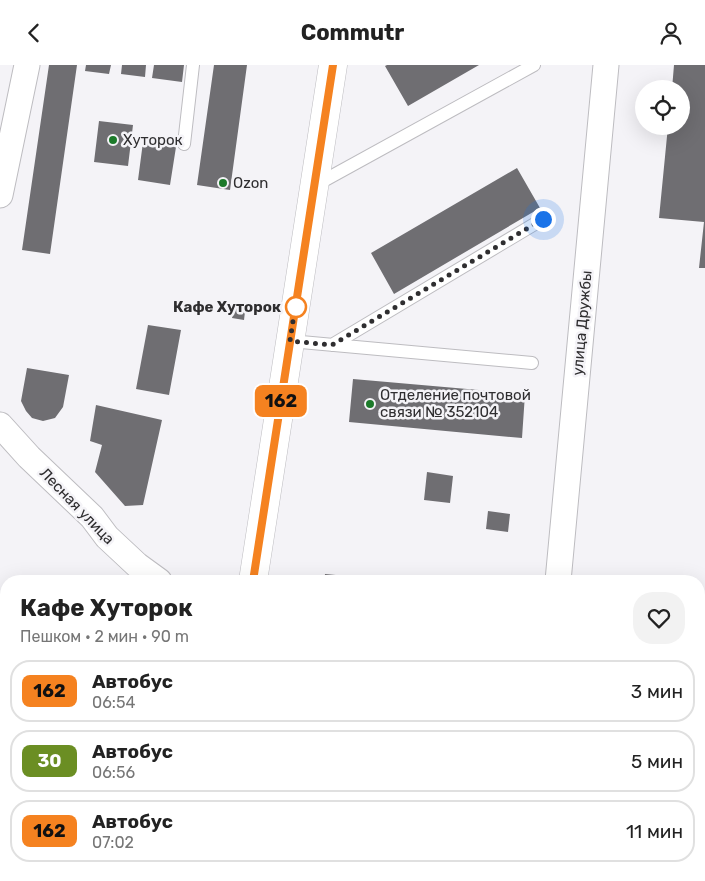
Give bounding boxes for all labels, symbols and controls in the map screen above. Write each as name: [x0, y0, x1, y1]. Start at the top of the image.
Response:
icon: back: [20, 19, 48, 47]
text: Commutr: [301, 19, 404, 46]
icon: person: [657, 19, 685, 47]
map controls: [635, 80, 690, 135]
button: locate: [635, 80, 690, 135]
place label: Хуторок: [123, 131, 183, 149]
marker: Хуторок: [107, 134, 119, 146]
place label: Ozon: [233, 174, 268, 192]
marker: Ozon: [217, 177, 229, 189]
your location: [531, 207, 556, 232]
street label: улица Дружбы: [568, 270, 596, 376]
marker: Кафе Хуторок: [285, 296, 307, 318]
place label: Кафе Хуторок: [173, 298, 281, 316]
line badge: 162: [252, 385, 310, 417]
place label: Отделение почтовой связи № 352104: [380, 386, 531, 421]
text: 162: [265, 390, 297, 412]
marker: Отделение почтовой связи № 352104: [364, 398, 376, 410]
street label: Лесная улица: [36, 464, 118, 548]
button: heart: [633, 592, 685, 644]
text: Кафе Хуторок: [20, 594, 193, 622]
text: Пешком · 2 мин · 90 m: [20, 627, 189, 646]
text: Автобус: [92, 670, 173, 693]
text: 162: [33, 680, 66, 702]
text: 3 мин: [631, 680, 683, 703]
text: 06:54: [92, 693, 135, 712]
text: Автобус: [92, 740, 173, 763]
text: 30: [37, 750, 62, 772]
text: 5 мин: [631, 750, 683, 773]
text: 06:56: [92, 763, 135, 782]
text: Автобус: [92, 810, 173, 833]
text: 162: [33, 820, 66, 842]
text: 11 мин: [626, 820, 683, 843]
text: 07:02: [92, 833, 134, 852]

